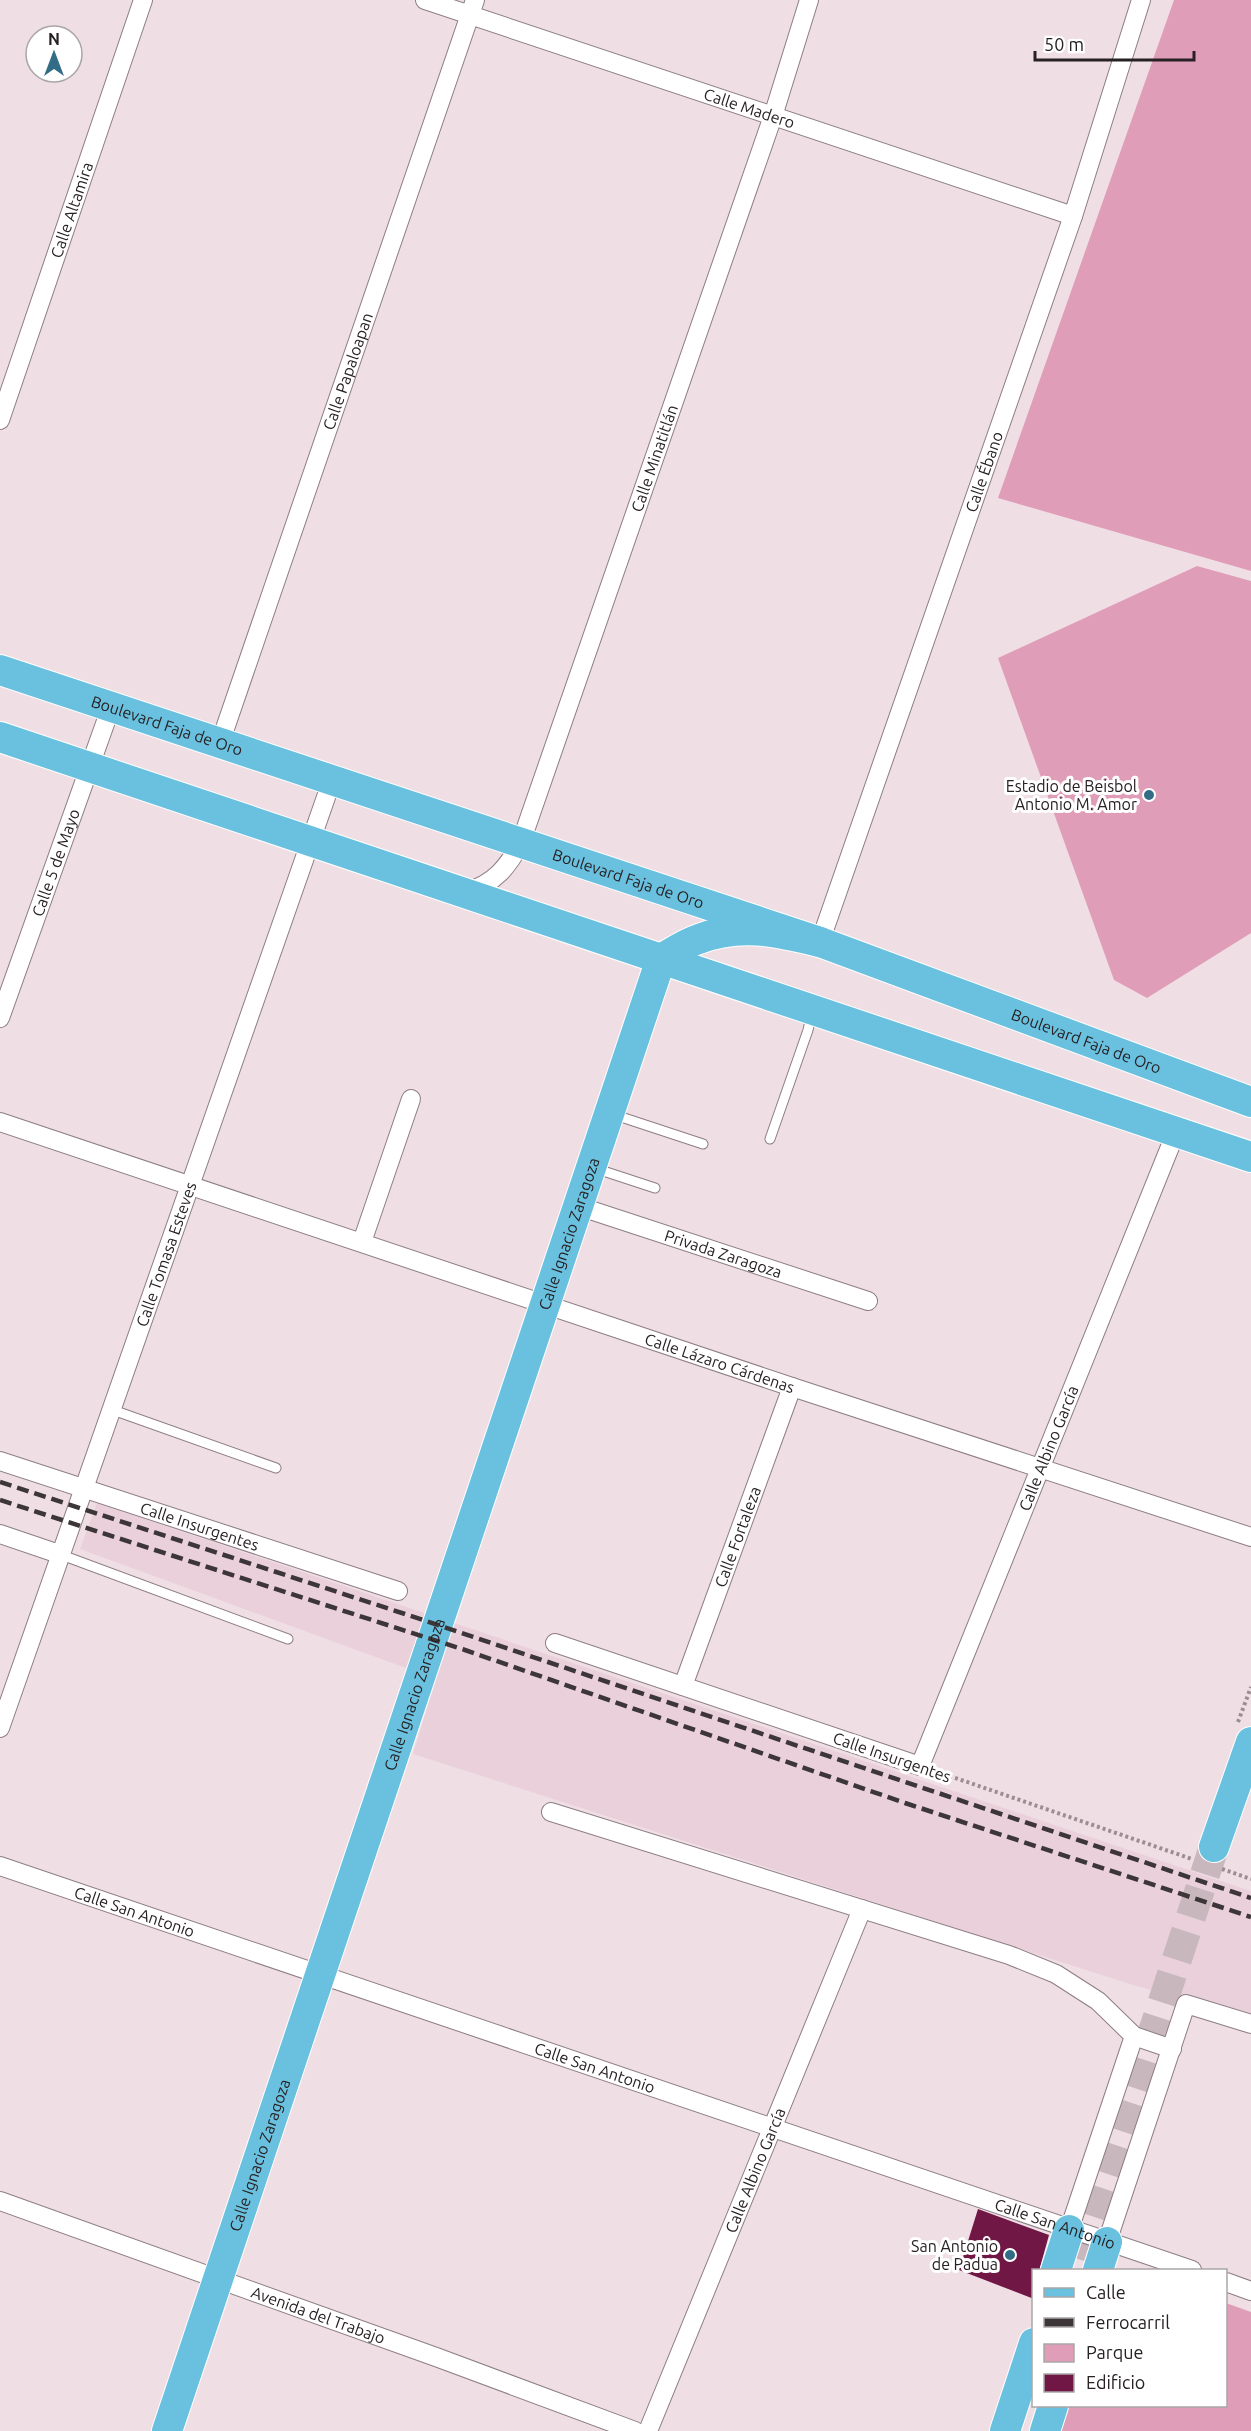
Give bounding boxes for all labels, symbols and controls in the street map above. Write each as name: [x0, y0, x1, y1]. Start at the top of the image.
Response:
north arrow: [24, 24, 84, 84]
scale bar: [1035, 24, 1194, 62]
text: N: [48, 30, 60, 48]
text: 50 m: [1044, 34, 1084, 54]
street label: Calle Madero: [702, 85, 797, 132]
street label: Calle Altamira: [47, 160, 96, 260]
street label: Calle Papaloapan: [319, 310, 376, 432]
street label: Calle Minatitlán: [627, 402, 681, 514]
street label: Calle Ébano: [962, 429, 1006, 514]
street label: Boulevard Faja de Oro: [89, 692, 245, 759]
place label: Estadio de Beisbol Antonio M. Amor: [1006, 777, 1137, 813]
marker: Estadio de Beisbol Antonio M. Amor: [1142, 788, 1156, 802]
street label: Calle 5 de Mayo: [28, 806, 83, 919]
street label: Boulevard Faja de Oro: [550, 845, 706, 912]
street label: Boulevard Faja de Oro: [1009, 1005, 1164, 1077]
street label: Calle Ignacio Zaragoza: [535, 1155, 603, 1312]
street label: Calle Tomasa Esteves: [132, 1179, 200, 1329]
street label: Privada Zaragoza: [662, 1226, 784, 1281]
street label: Calle Lázaro Cárdenas: [643, 1329, 797, 1396]
street label: Calle Albino García: [1015, 1383, 1082, 1513]
street label: Calle Fortaleza: [711, 1484, 764, 1589]
street label: Calle Insurgentes: [138, 1498, 261, 1554]
street label: Calle Ignacio Zaragoza: [380, 1616, 448, 1773]
street label: Calle Insurgentes: [831, 1728, 953, 1786]
street label: Calle San Antonio: [72, 1883, 197, 1940]
street label: Calle San Antonio: [532, 2039, 657, 2096]
street label: Calle Ignacio Zaragoza: [226, 2077, 294, 2234]
street label: Calle Albino García: [721, 2105, 789, 2235]
street label: Calle San Antonio: [992, 2195, 1118, 2252]
place label: San Antonio de Padua: [911, 2237, 998, 2273]
marker: San Antonio de Padua: [1003, 2248, 1017, 2262]
legend: [1032, 2269, 1227, 2407]
text: Calle: [1086, 2282, 1126, 2302]
street label: Avenida del Trabajo: [249, 2283, 388, 2347]
text: Ferrocarril: [1086, 2312, 1170, 2332]
text: Parque: [1086, 2342, 1143, 2362]
text: Edificio: [1086, 2372, 1145, 2392]

